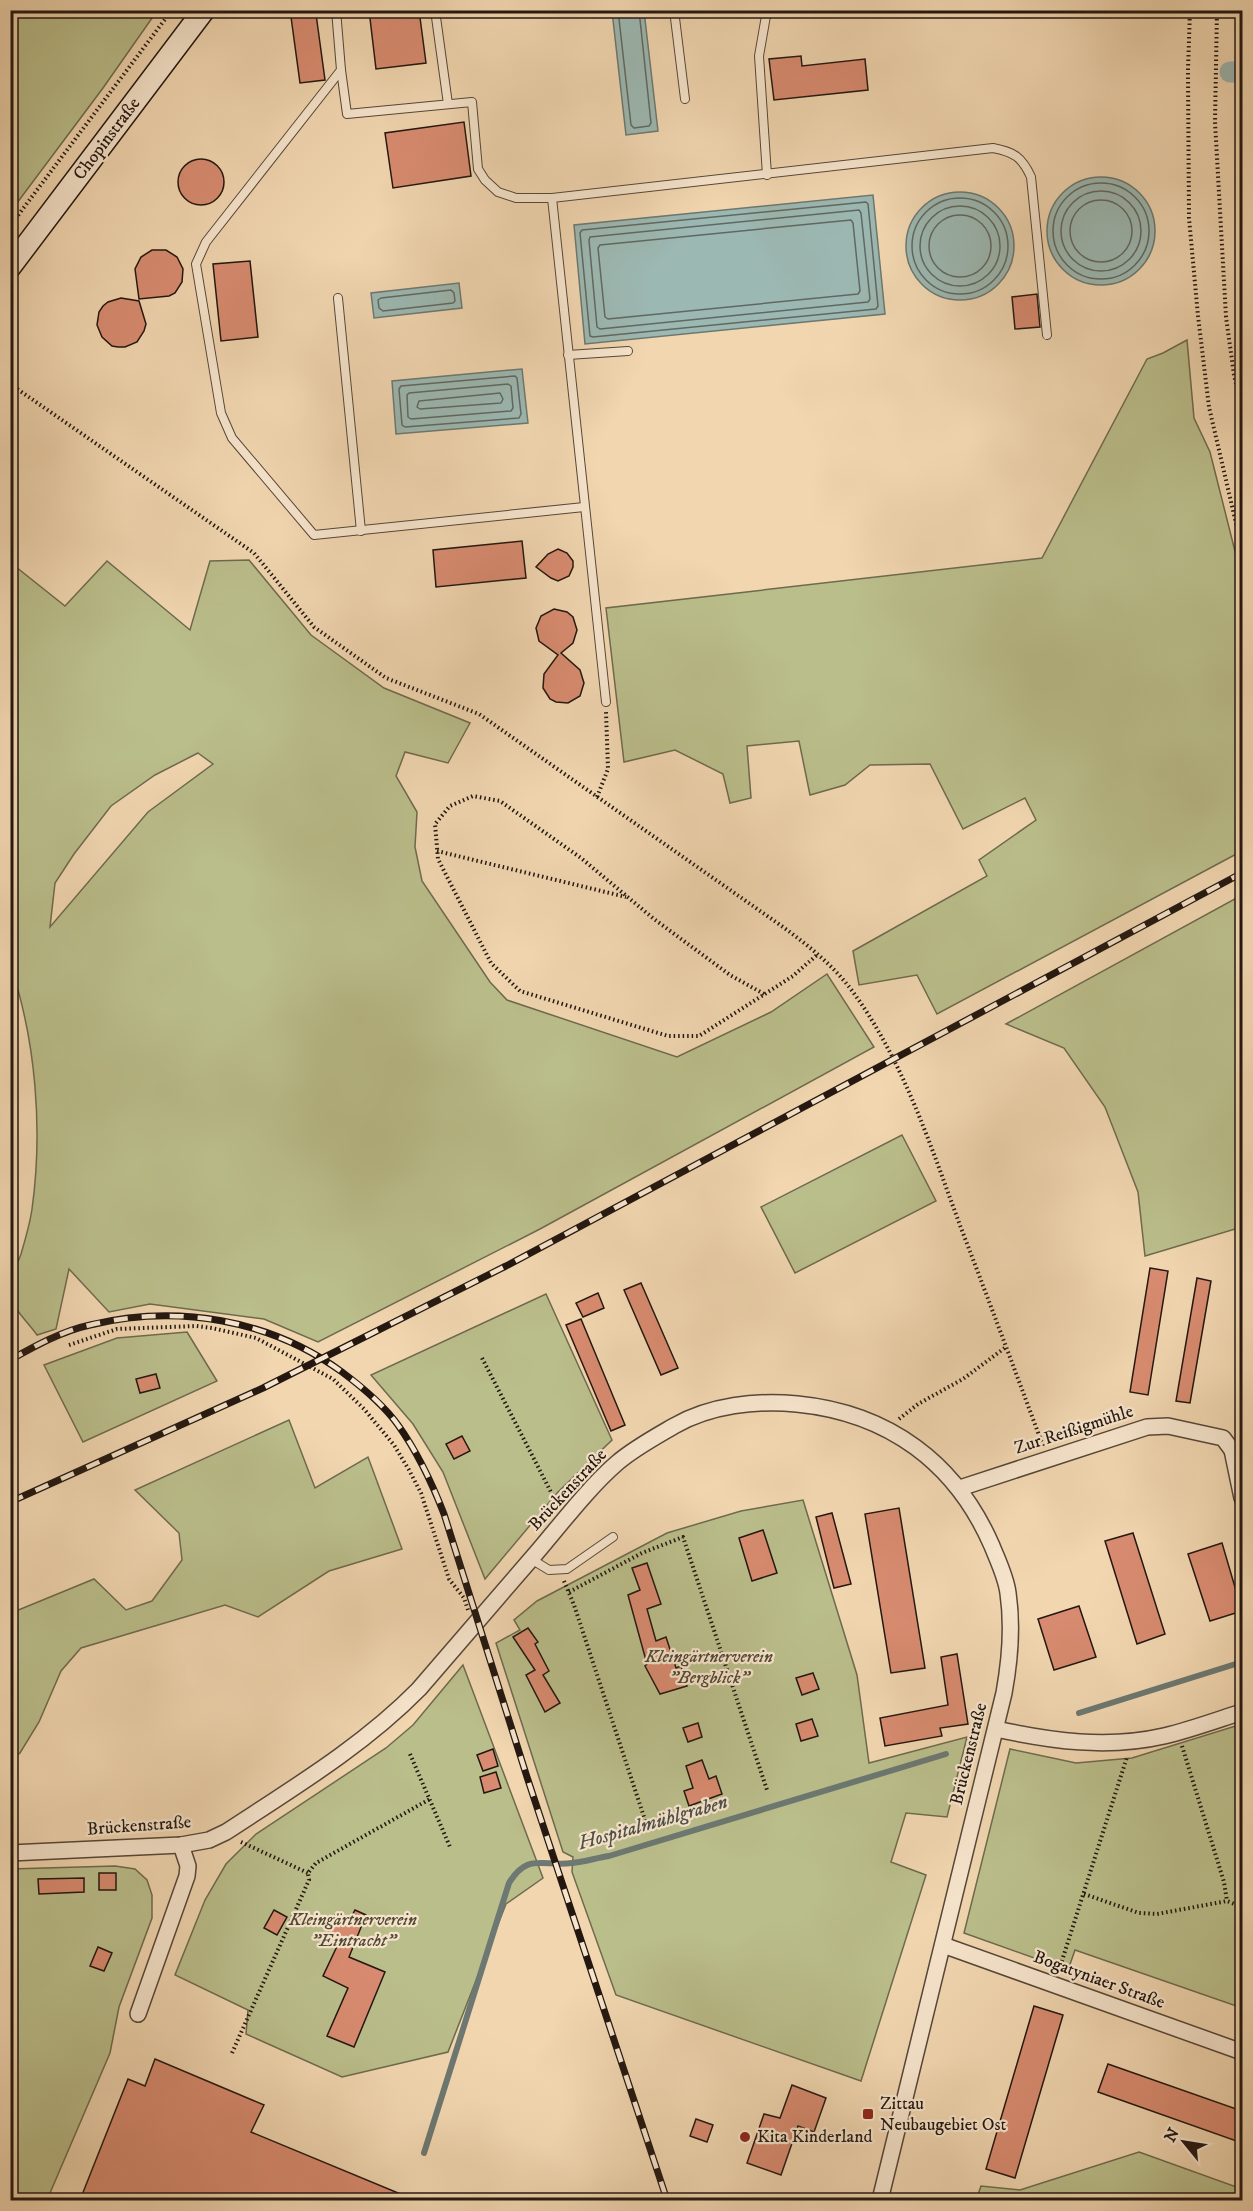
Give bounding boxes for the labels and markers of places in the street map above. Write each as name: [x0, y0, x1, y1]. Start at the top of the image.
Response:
place label: Zittau Neubaugebiet Ost: [880, 2093, 1006, 2136]
marker: Zittau Neubaugebiet Ost: [861, 2107, 875, 2121]
place label: Kita Kinderland: [757, 2126, 873, 2148]
marker: Kita Kinderland: [738, 2130, 752, 2144]

